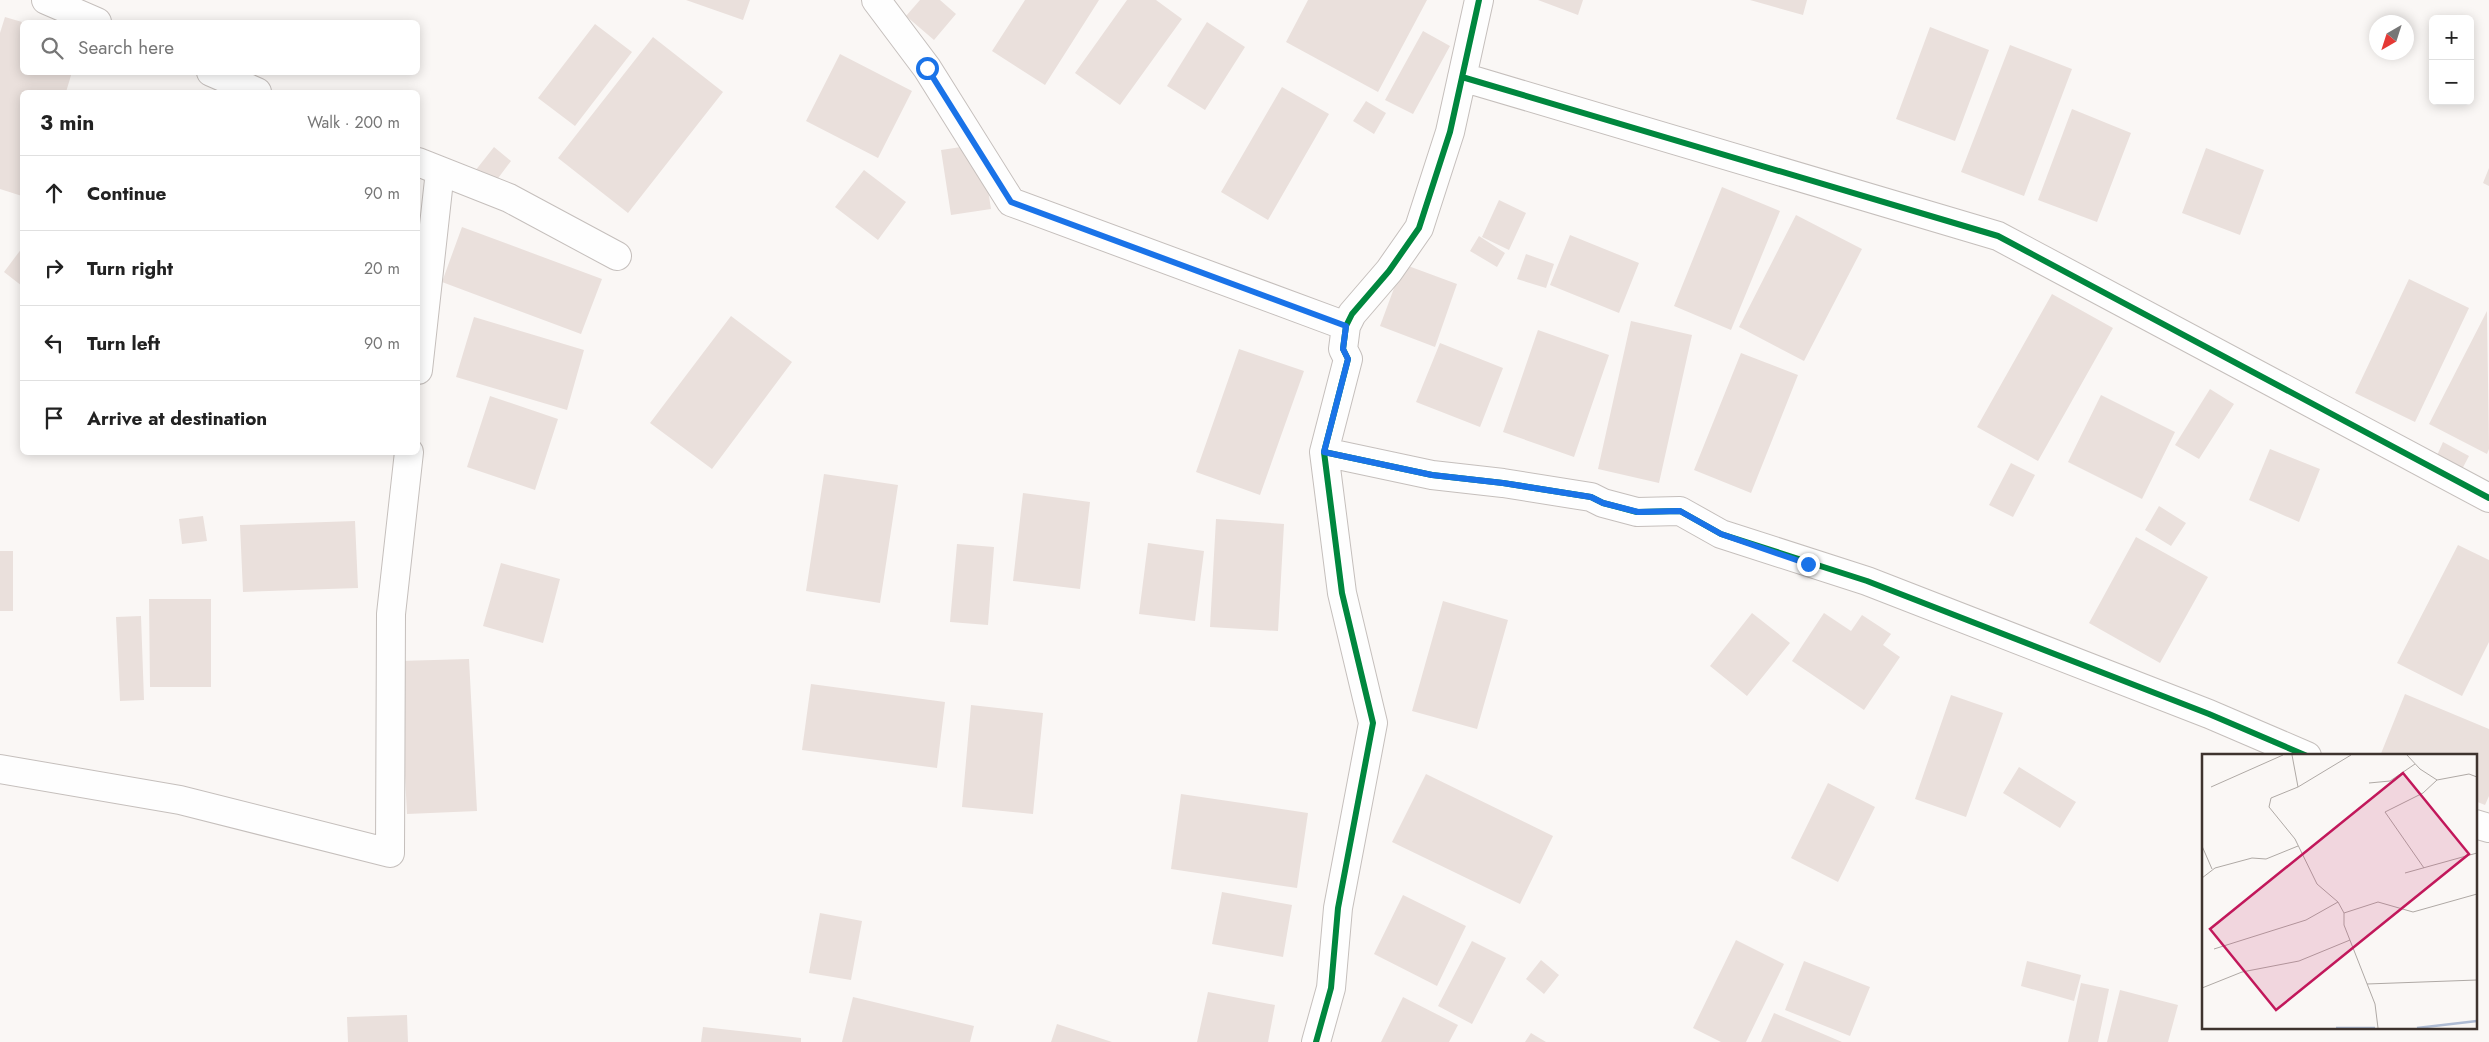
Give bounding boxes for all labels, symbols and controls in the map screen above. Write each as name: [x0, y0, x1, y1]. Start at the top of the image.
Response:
north arrow: [2369, 15, 2414, 60]
map controls: [2429, 15, 2474, 105]
button: +: [2429, 15, 2474, 60]
search box: [20, 20, 420, 75]
icon: search: [38, 34, 66, 62]
text: Search here: [78, 34, 174, 61]
route start: [916, 57, 939, 80]
button: −: [2429, 60, 2474, 105]
text: 3 min: [40, 108, 94, 138]
text: Walk · 200 m: [307, 111, 400, 134]
icon: ahead: [40, 179, 68, 207]
text: Continue: [87, 180, 166, 207]
text: 90 m: [364, 182, 400, 205]
icon: right: [40, 254, 68, 282]
text: Turn right: [87, 255, 173, 282]
text: 20 m: [364, 257, 400, 280]
icon: left: [40, 329, 68, 357]
text: Turn left: [87, 330, 160, 357]
text: 90 m: [364, 332, 400, 355]
icon: arrive: [40, 404, 68, 432]
text: Arrive at destination: [87, 405, 267, 432]
route end: [1797, 553, 1820, 576]
inset map: [2202, 754, 2476, 1030]

